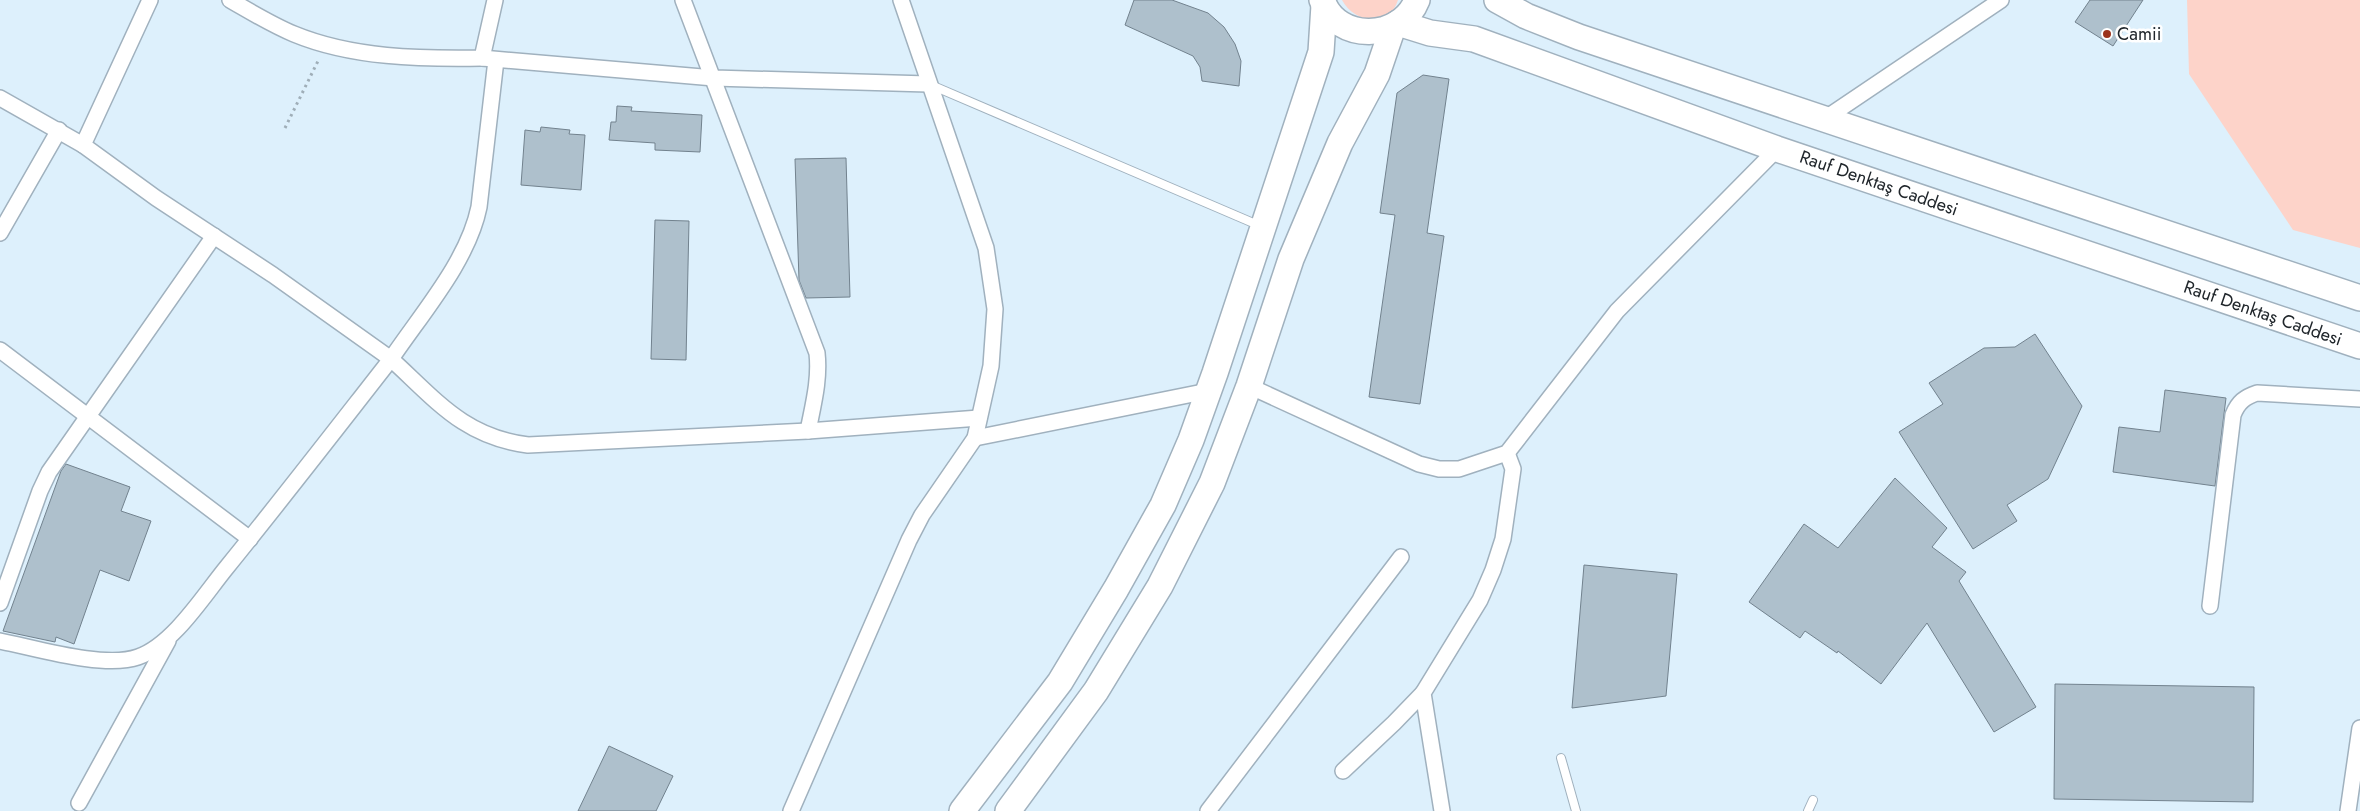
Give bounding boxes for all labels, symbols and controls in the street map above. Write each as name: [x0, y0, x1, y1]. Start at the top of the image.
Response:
place label: Camii: [2117, 21, 2161, 47]
marker: Camii: [2101, 28, 2113, 40]
street label: Rauf Denktaş Caddesi: [1796, 144, 1962, 222]
street label: Rauf Denktaş Caddesi: [2180, 274, 2346, 352]

